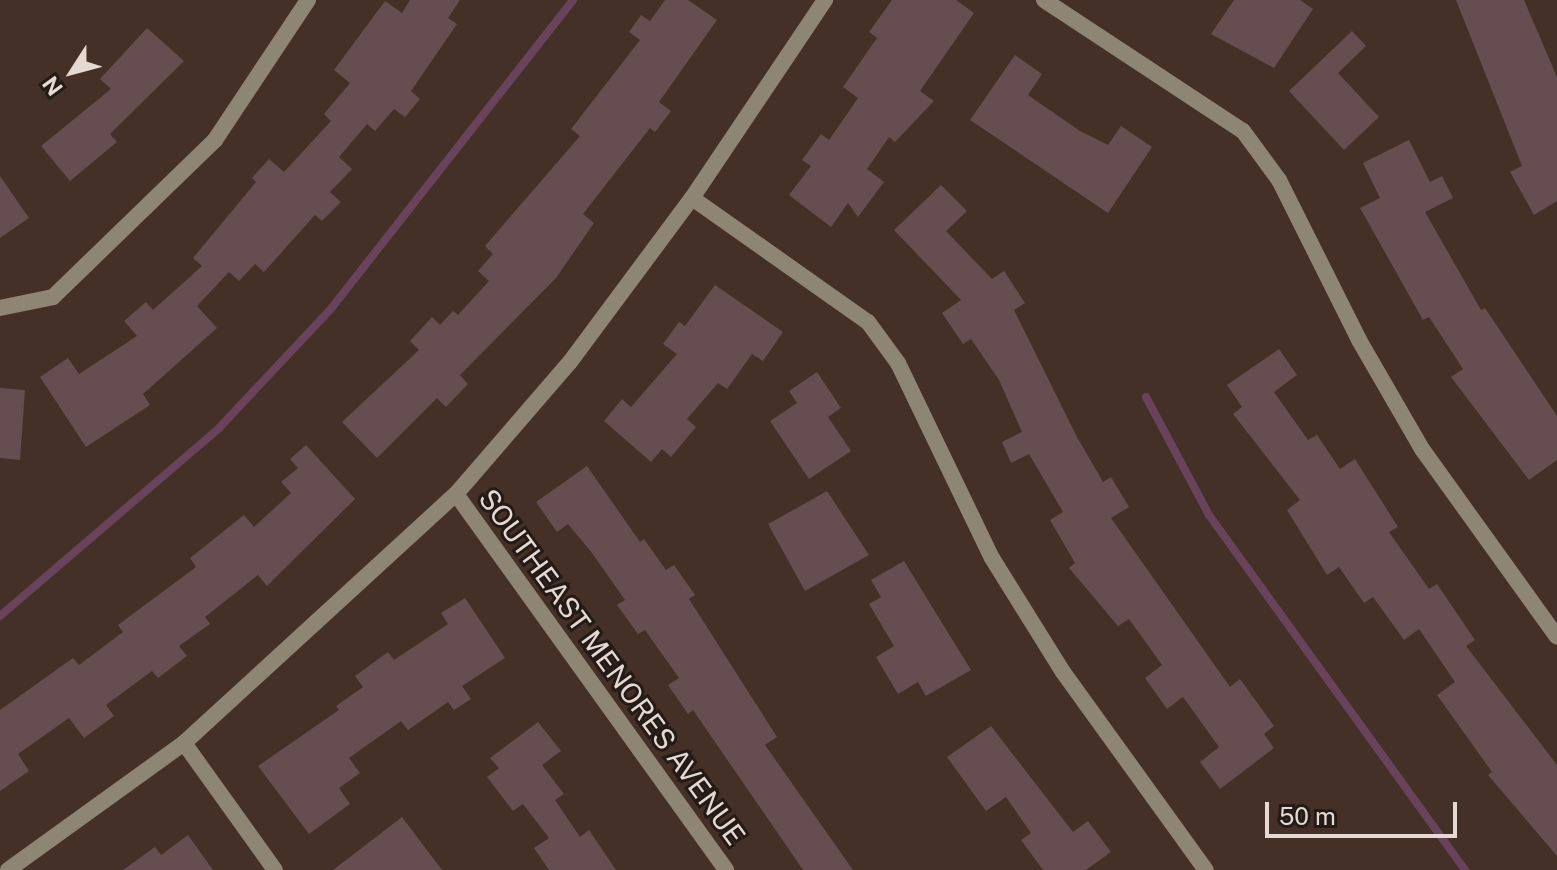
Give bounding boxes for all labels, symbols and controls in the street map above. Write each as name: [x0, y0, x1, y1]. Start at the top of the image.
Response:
north arrow: [32, 32, 112, 112]
text: N: [37, 72, 68, 101]
street label: SOUTHEAST MENORES AVENUE: [472, 483, 752, 851]
scale bar: [1269, 786, 1461, 836]
text: 50 m: [1279, 802, 1336, 830]

